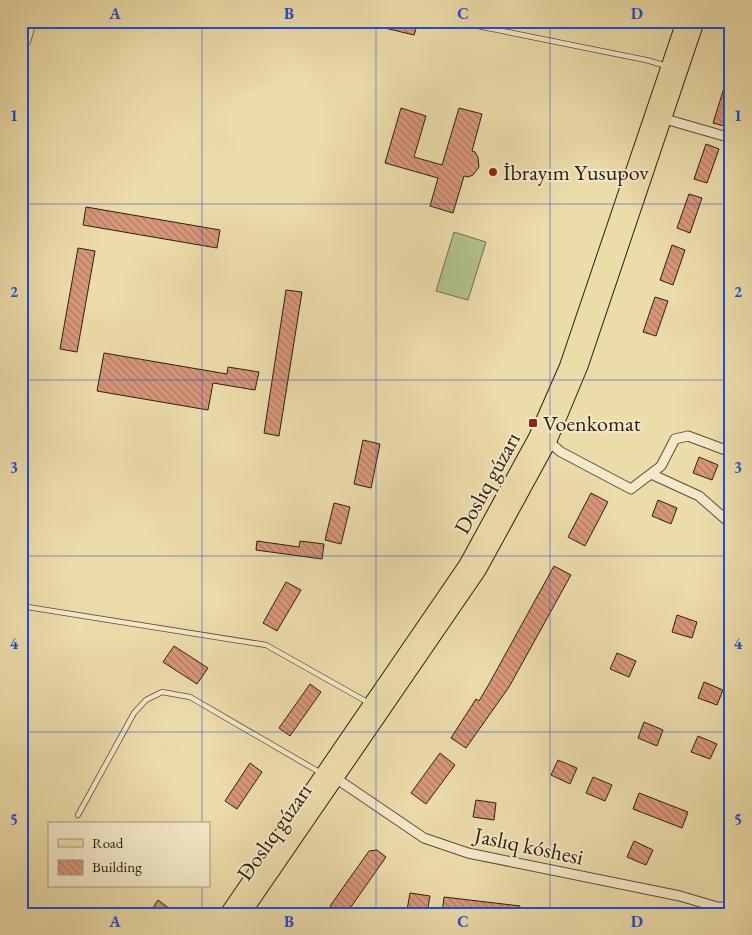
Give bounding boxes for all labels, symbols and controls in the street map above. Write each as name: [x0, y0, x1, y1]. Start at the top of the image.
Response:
text: A: [108, 3, 121, 24]
text: B: [284, 3, 294, 24]
text: C: [457, 3, 469, 24]
text: D: [631, 3, 643, 24]
text: 1: [10, 105, 18, 126]
text: 1: [734, 105, 742, 126]
place label: İbrayım Yusupov: [503, 158, 649, 187]
marker: İbrayım Yusupov: [487, 166, 499, 178]
text: 2: [10, 281, 19, 302]
text: 2: [734, 281, 743, 302]
place label: Voenkomat: [543, 409, 641, 438]
marker: Voenkomat: [527, 417, 539, 429]
street label: Doslıq gúzarı: [447, 427, 527, 539]
text: 3: [10, 457, 18, 478]
text: 3: [734, 457, 742, 478]
text: 4: [10, 633, 19, 654]
text: 4: [734, 633, 743, 654]
street label: Doslıq gúzarı: [230, 778, 318, 886]
text: 5: [10, 809, 18, 830]
text: 5: [734, 809, 742, 830]
street label: Jaslıq kóshesi: [470, 820, 586, 872]
legend: [48, 822, 210, 888]
text: Road: [92, 833, 124, 852]
text: Building: [92, 857, 142, 876]
text: A: [108, 911, 121, 932]
text: B: [284, 911, 294, 932]
text: C: [457, 911, 469, 932]
text: D: [631, 911, 643, 932]

